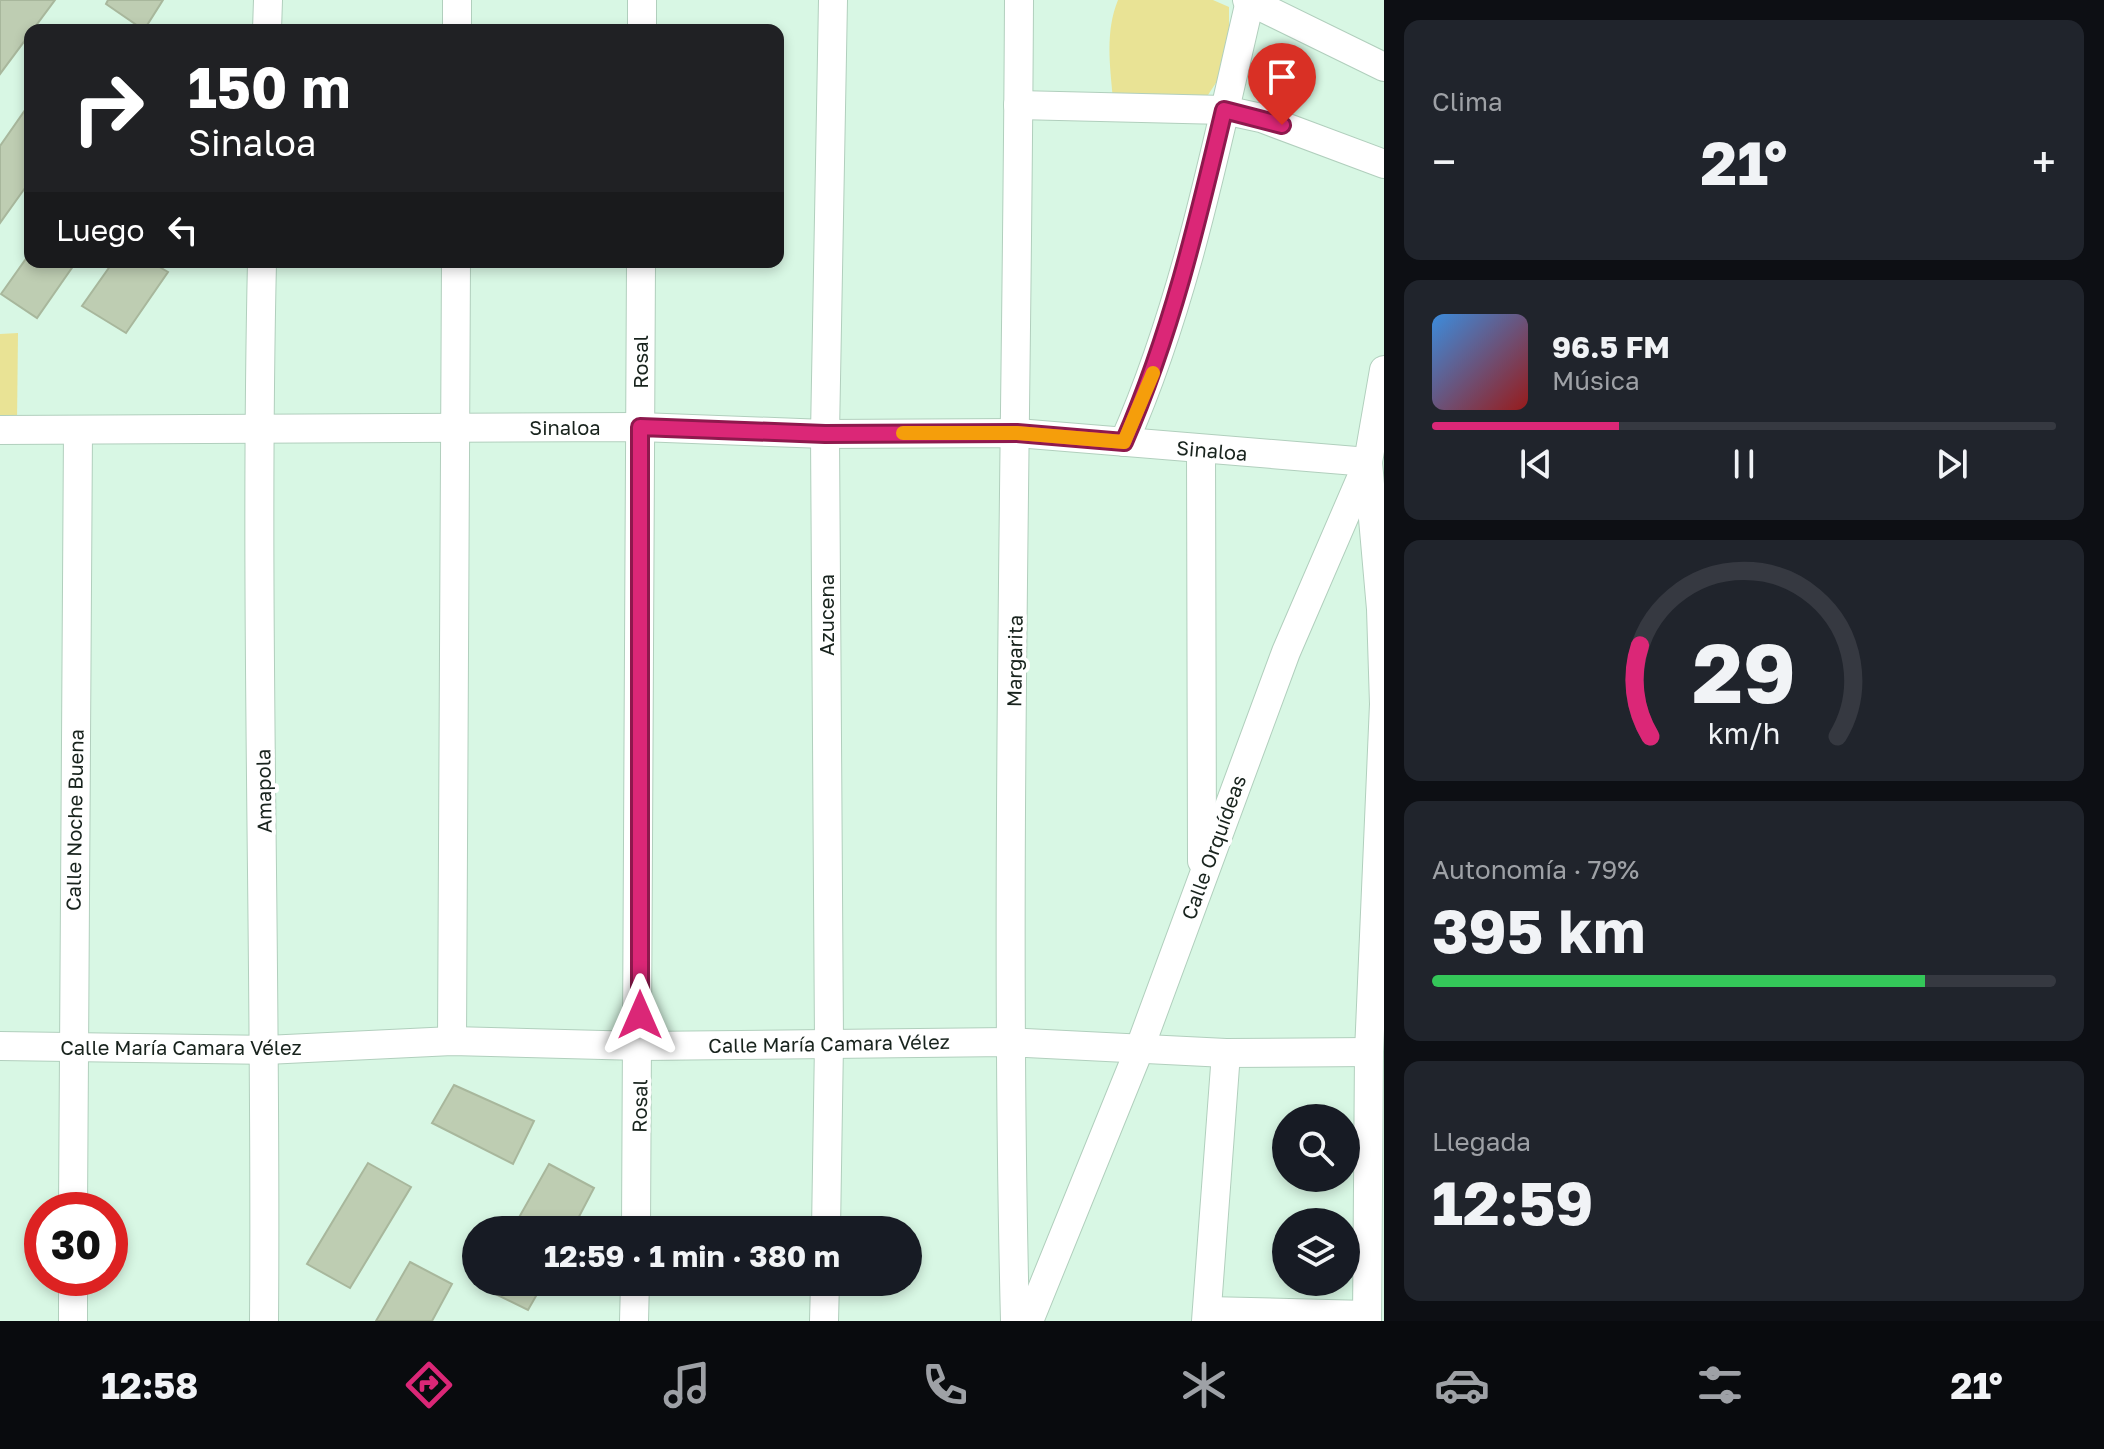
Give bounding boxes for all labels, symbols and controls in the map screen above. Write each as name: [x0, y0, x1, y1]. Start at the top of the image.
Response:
pin: [1248, 43, 1316, 125]
text: 150 m: [188, 53, 350, 120]
icon: arrive: [1260, 55, 1304, 99]
icon: right: [56, 56, 160, 160]
text: Clima: [1432, 86, 1503, 117]
text: Sinaloa: [188, 121, 316, 164]
text: 21°: [1701, 126, 1787, 198]
text: −: [1432, 135, 1456, 188]
text: +: [2032, 135, 2056, 188]
icon: left: [161, 208, 205, 252]
text: Luego: [56, 212, 145, 248]
text: 96.5 FM: [1552, 329, 1670, 365]
street label: Rosal: [628, 335, 652, 389]
text: Música: [1552, 365, 1640, 396]
street label: Sinaloa: [529, 415, 601, 439]
street label: Sinaloa: [1175, 435, 1249, 465]
icon: previous: [1514, 442, 1558, 486]
icon: pause: [1722, 442, 1766, 486]
icon: next: [1930, 442, 1974, 486]
street label: Azucena: [814, 574, 838, 656]
street label: Margarita: [1001, 615, 1027, 707]
text: 29: [1692, 620, 1796, 720]
text: km/h: [1708, 716, 1780, 750]
street label: Calle Noche Buena: [60, 729, 88, 911]
street label: Amapola: [250, 749, 276, 833]
street label: Calle Orquídeas: [1176, 771, 1250, 923]
text: Autonomía · 79%: [1432, 854, 1639, 885]
text: 395 km: [1432, 894, 1646, 966]
position arrow: [598, 973, 682, 1057]
street label: Calle María Camara Vélez: [708, 1029, 950, 1057]
street label: Calle María Camara Vélez: [60, 1035, 302, 1059]
street label: Rosal: [627, 1079, 651, 1133]
map controls: [1272, 1104, 1360, 1296]
button: search: [1272, 1104, 1360, 1192]
text: Llegada: [1432, 1126, 1531, 1157]
text: 12:59: [1432, 1166, 1593, 1238]
speed limit sign: 30: [24, 1192, 128, 1296]
button: layers: [1272, 1208, 1360, 1296]
text: 12:59 · 1 min · 380 m: [544, 1238, 840, 1274]
icon: directions: [401, 1357, 457, 1413]
icon: music: [659, 1357, 715, 1413]
icon: phone: [917, 1357, 973, 1413]
icon: climate: [1176, 1357, 1232, 1413]
icon: car: [1434, 1357, 1490, 1413]
icon: filters: [1692, 1357, 1748, 1413]
text: 12:58: [101, 1364, 198, 1407]
text: 21°: [1951, 1364, 2003, 1407]

